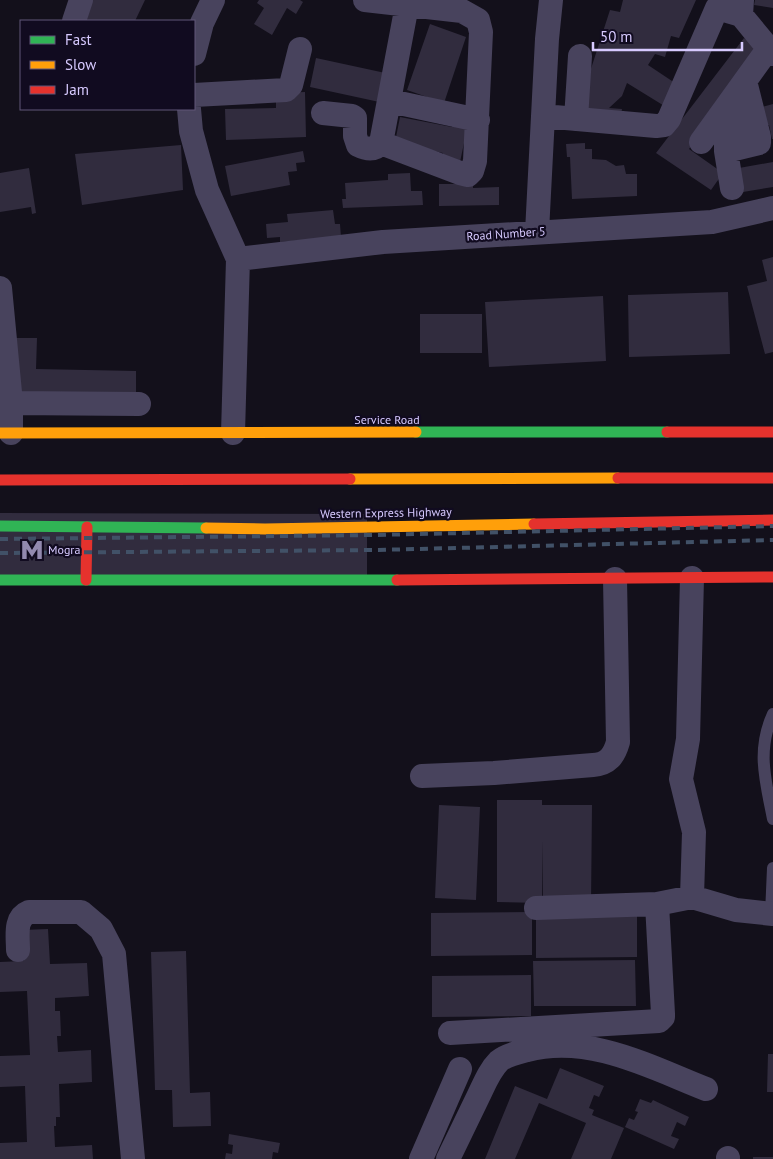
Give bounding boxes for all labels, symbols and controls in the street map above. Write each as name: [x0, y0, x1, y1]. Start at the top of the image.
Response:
legend: [20, 20, 195, 110]
scale bar: [593, 20, 742, 52]
text: 50 m: [600, 27, 633, 46]
text: Fast: [65, 30, 92, 49]
text: Slow: [65, 55, 96, 74]
text: Jam: [64, 80, 89, 99]
street label: Road Number 5: [466, 223, 546, 244]
street label: Service Road: [354, 412, 420, 427]
street label: Western Express Highway: [320, 504, 452, 521]
metro station icon: Mogra: [19, 537, 45, 563]
place label: Mogra: [48, 542, 80, 557]

